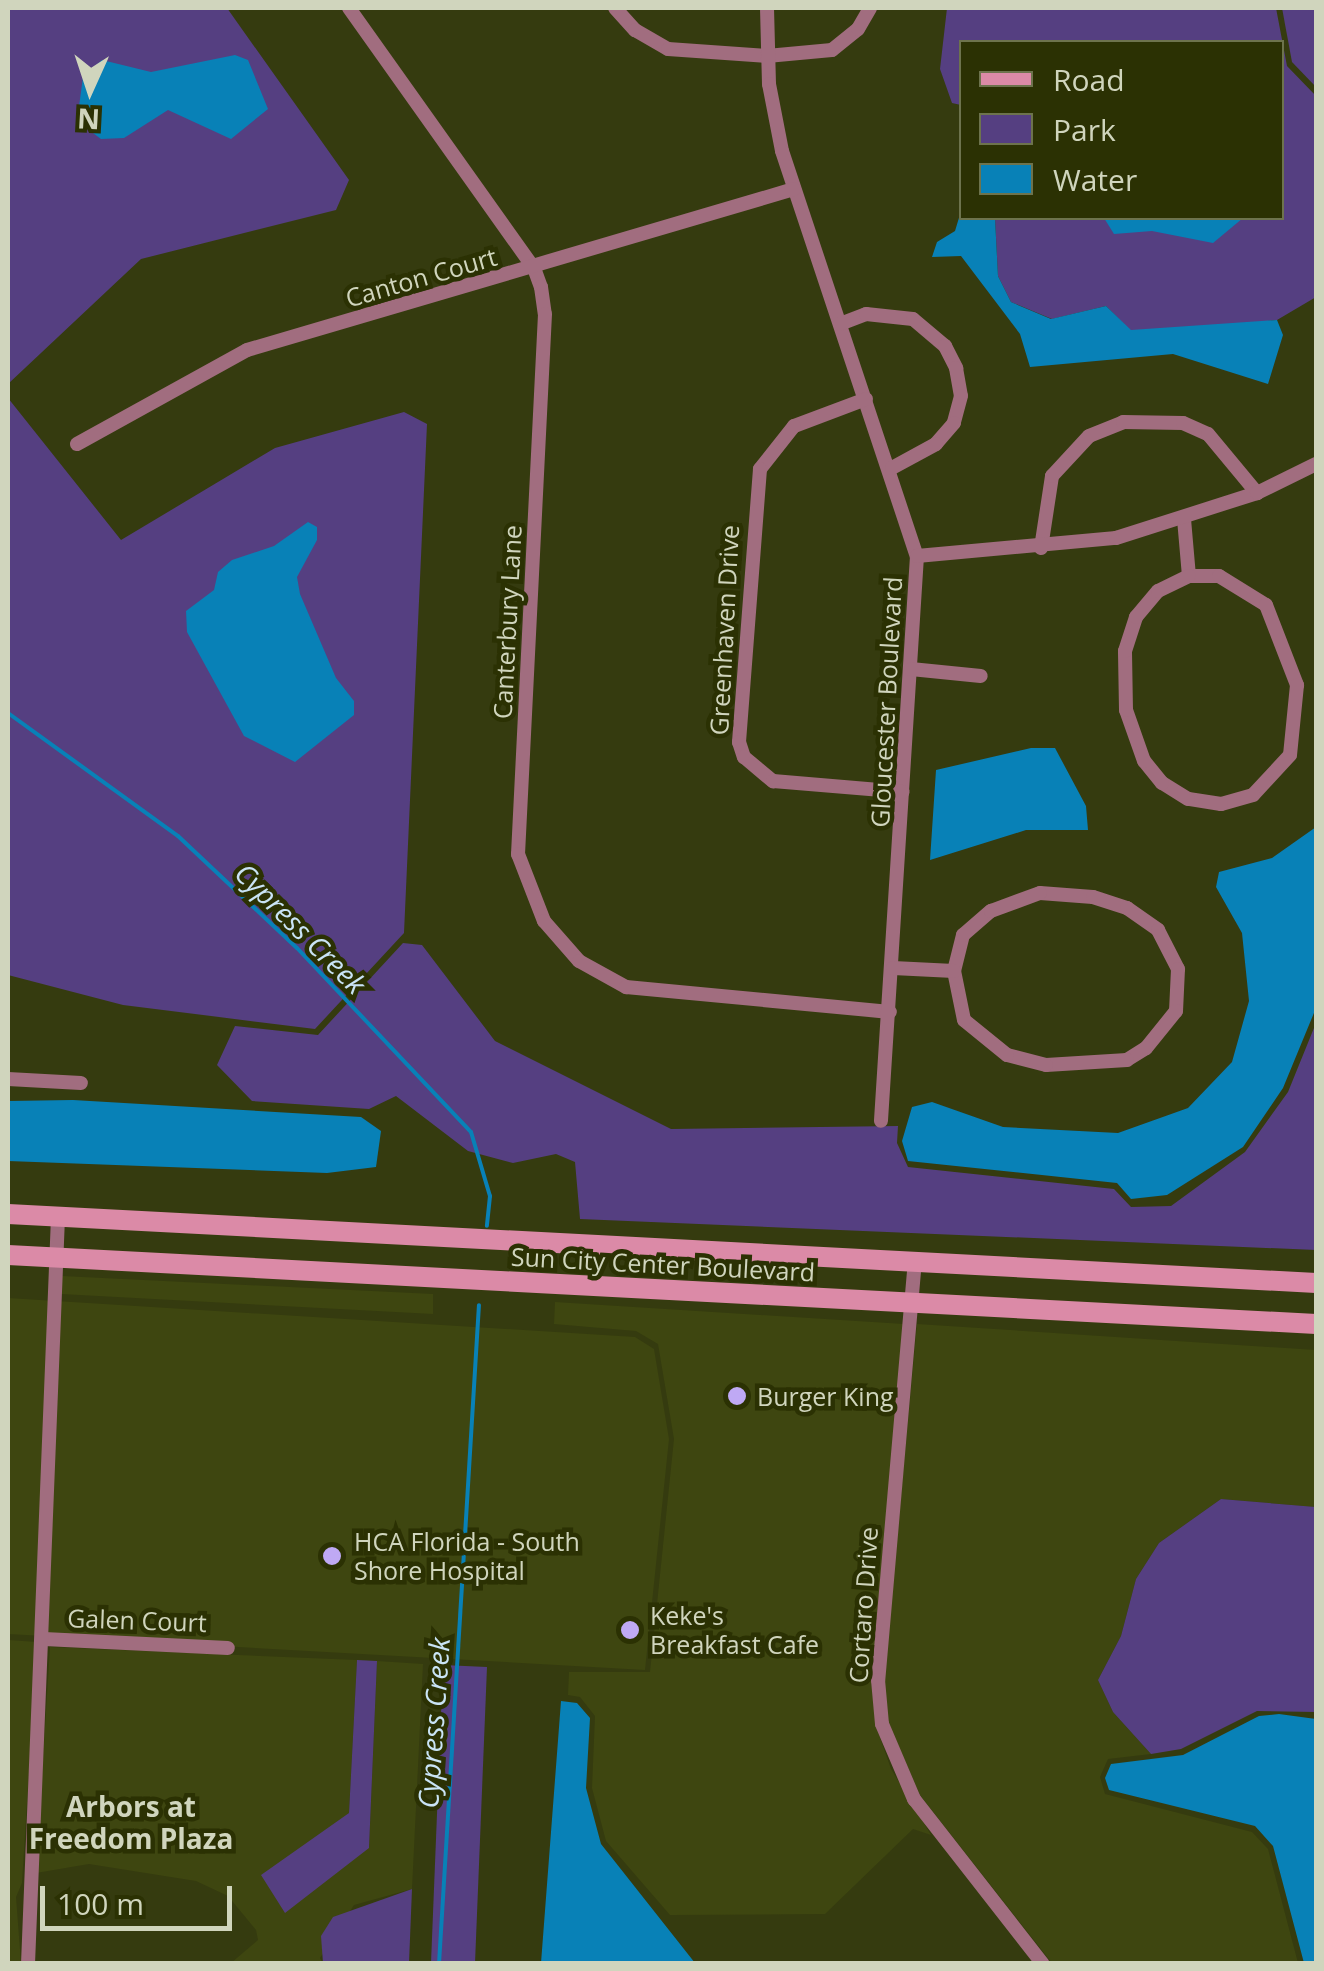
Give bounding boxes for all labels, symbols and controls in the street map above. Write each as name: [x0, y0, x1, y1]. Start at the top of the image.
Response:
north arrow: [40, 40, 140, 140]
legend: [959, 40, 1284, 220]
text: Road: [1053, 59, 1125, 100]
text: N: [76, 100, 101, 140]
text: Park: [1053, 109, 1116, 150]
text: Water: [1053, 159, 1137, 200]
street label: Canton Court: [342, 241, 500, 313]
street label: Canterbury Lane: [487, 524, 527, 720]
street label: Greenhaven Drive: [704, 524, 744, 736]
street label: Gloucester Boulevard: [864, 576, 908, 828]
water label: Cypress Creek: [229, 856, 373, 1000]
street label: Sun City Center Boulevard: [510, 1241, 816, 1287]
place label: Burger King: [757, 1381, 894, 1411]
marker: Burger King: [726, 1385, 748, 1407]
street label: Cortaro Drive: [843, 1526, 883, 1684]
place label: HCA Florida - South Shore Hospital: [354, 1527, 580, 1586]
marker: HCA Florida - South Shore Hospital: [319, 1543, 345, 1569]
place label: Keke's Breakfast Cafe: [650, 1601, 819, 1660]
street label: Galen Court: [67, 1603, 207, 1637]
marker: Keke's Breakfast Cafe: [619, 1619, 641, 1641]
water label: Cypress Creek: [410, 1637, 456, 1809]
district label: Arbors at Freedom Plaza: [29, 1789, 233, 1855]
scale bar: [45, 1866, 238, 1928]
text: 100 m: [57, 1883, 144, 1924]

